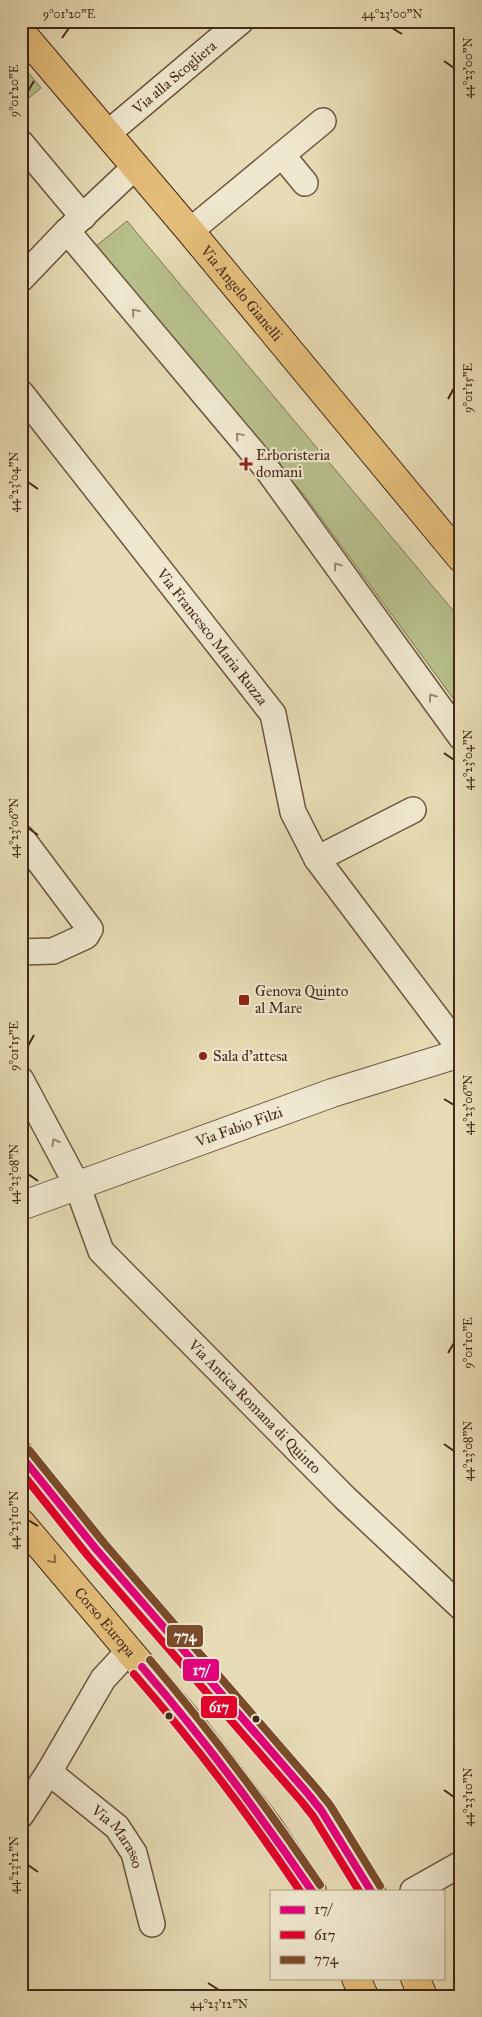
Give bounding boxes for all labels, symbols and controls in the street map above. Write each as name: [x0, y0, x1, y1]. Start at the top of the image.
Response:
text: 9°01'20"E: [43, 7, 96, 21]
text: 44°23'00"N: [361, 7, 423, 21]
street label: Via alla Scogliera: [128, 36, 220, 118]
text: 44°23'00"N: [461, 37, 475, 99]
text: 9°01'20"E: [7, 64, 21, 117]
street label: Via Angelo Gianelli: [196, 241, 286, 345]
one-way arrow: [131, 308, 140, 317]
text: 9°01'15"E: [461, 363, 475, 413]
one-way arrow: [237, 433, 245, 442]
place label: Erboristeria domani: [256, 446, 331, 481]
text: 44°23'04"N: [7, 452, 21, 512]
marker: Erboristeria domani: [240, 458, 252, 470]
one-way arrow: [334, 562, 343, 571]
street label: Via Francesco Maria Ruzza: [153, 564, 272, 709]
one-way arrow: [429, 693, 438, 703]
text: 44°23'04"N: [461, 730, 475, 790]
text: 44°23'06"N: [7, 798, 21, 858]
place label: Genova Quinto al Mare: [255, 982, 349, 1017]
marker: Genova Quinto al Mare: [237, 993, 251, 1007]
text: 9°01'15"E: [7, 1021, 21, 1071]
place label: Sala d'attesa: [213, 1047, 288, 1065]
marker: Sala d'attesa: [197, 1050, 209, 1062]
text: 44°23'06"N: [461, 1075, 475, 1135]
street label: Via Fabio Filzi: [192, 1103, 285, 1151]
one-way arrow: [51, 1138, 61, 1147]
text: 44°23'08"N: [7, 1144, 21, 1204]
text: 9°01'10"E: [461, 1317, 475, 1369]
street label: Via Antica Romana di Quinto: [184, 1335, 325, 1478]
text: 44°23'08"N: [461, 1421, 475, 1481]
text: 44°23'10"N: [7, 1491, 21, 1549]
one-way arrow: [47, 1555, 56, 1564]
street label: Corso Europa: [70, 1584, 140, 1661]
line badge: 774: [166, 1624, 204, 1648]
text: 774: [174, 1628, 197, 1646]
line badge: 17/: [182, 1658, 220, 1682]
text: 17/: [193, 1662, 212, 1679]
line badge: 617: [200, 1695, 238, 1719]
text: 617: [209, 1699, 230, 1716]
unlabelled marker: [164, 1711, 174, 1721]
unlabelled marker: [251, 1714, 261, 1724]
text: 44°23'10"N: [461, 1768, 475, 1826]
street label: Via Marasso: [87, 1800, 147, 1870]
text: 44°23'12"N: [7, 1836, 21, 1894]
legend: [270, 1890, 444, 1980]
text: 17/: [314, 1900, 334, 1918]
text: 617: [314, 1926, 336, 1944]
text: 774: [314, 1950, 339, 1968]
text: 44°23'12"N: [190, 1997, 248, 2011]

